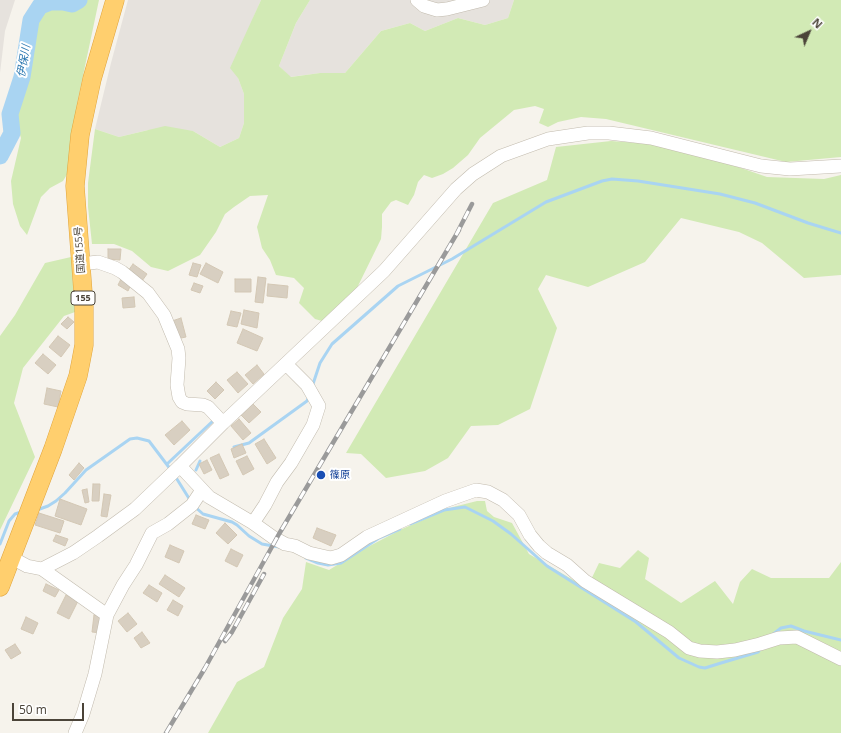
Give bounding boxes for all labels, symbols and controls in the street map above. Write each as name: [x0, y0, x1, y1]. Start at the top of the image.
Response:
north arrow: [789, 12, 829, 52]
text: N: [809, 14, 826, 32]
water label: 伊保川: [15, 44, 33, 78]
street label: 国道155号: [72, 226, 88, 274]
road number: 155: [71, 291, 95, 305]
marker: 篠原: [315, 469, 327, 481]
place label: 篠原: [330, 469, 350, 481]
scale bar: [14, 695, 86, 721]
text: 50 m: [19, 701, 47, 718]

